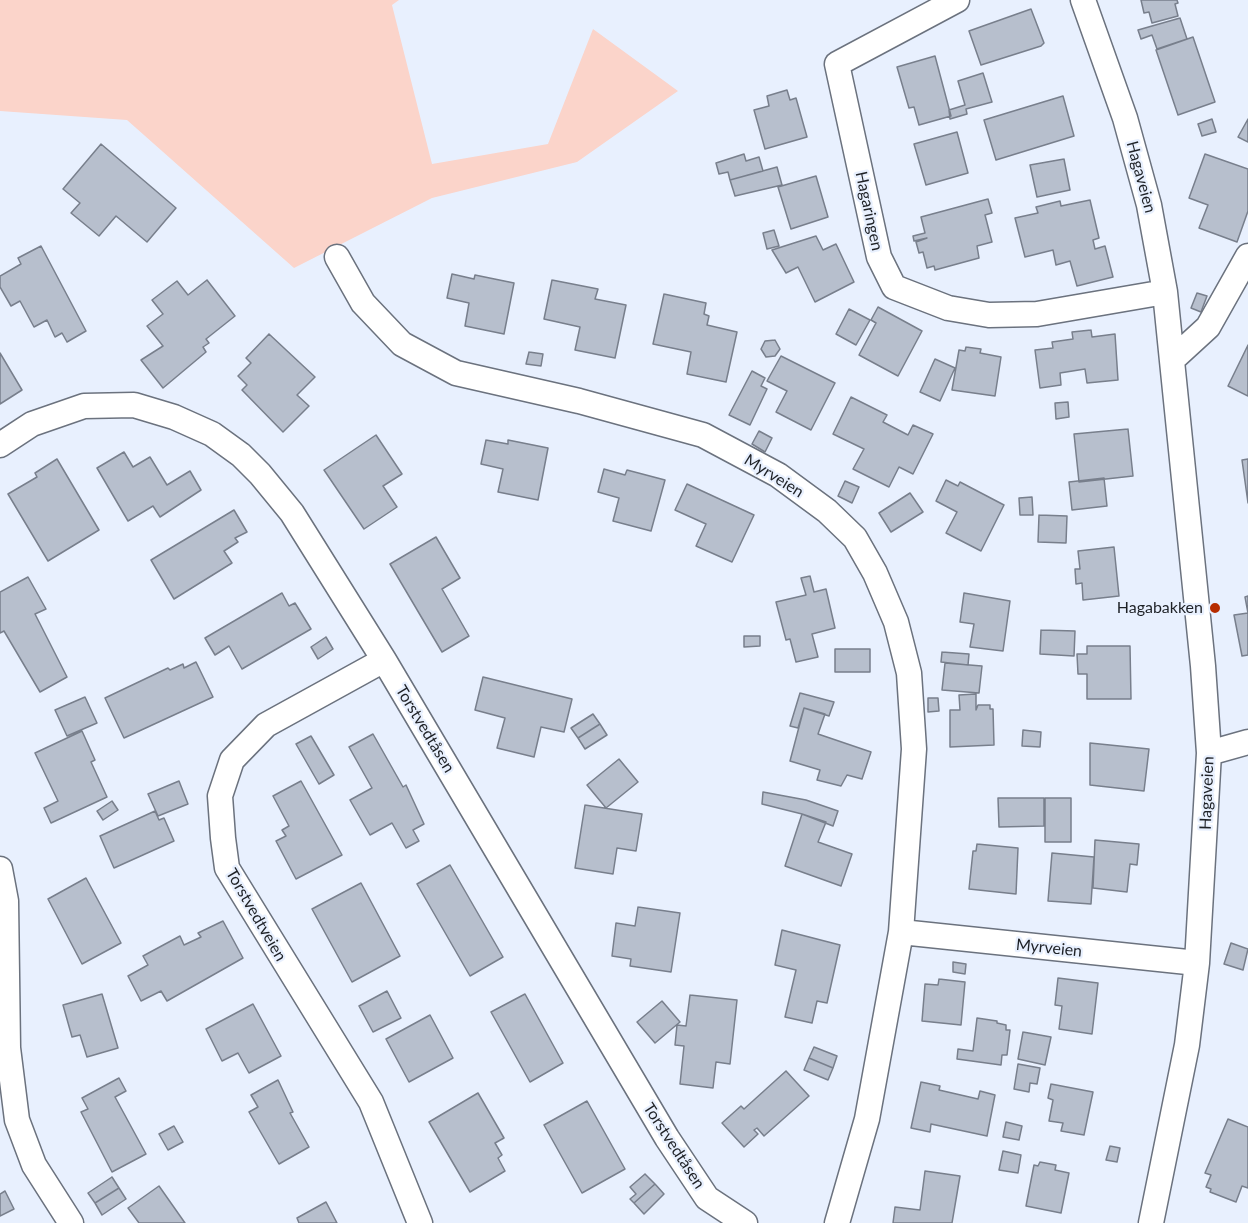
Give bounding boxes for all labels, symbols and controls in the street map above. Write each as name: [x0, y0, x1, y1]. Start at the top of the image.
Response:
street label: Hagaveien: [1122, 139, 1160, 215]
street label: Hagaringen: [851, 170, 887, 252]
street label: Myrveien: [741, 450, 807, 502]
place label: Hagabakken: [1117, 598, 1203, 618]
marker: Hagabakken: [1208, 601, 1222, 615]
street label: Torstvedtåsen: [391, 682, 459, 776]
street label: Hagaveien: [1196, 756, 1218, 830]
street label: Torstvedtveien: [222, 865, 290, 965]
street label: Myrveien: [1015, 935, 1083, 961]
street label: Torstvedtåsen: [639, 1099, 709, 1193]

